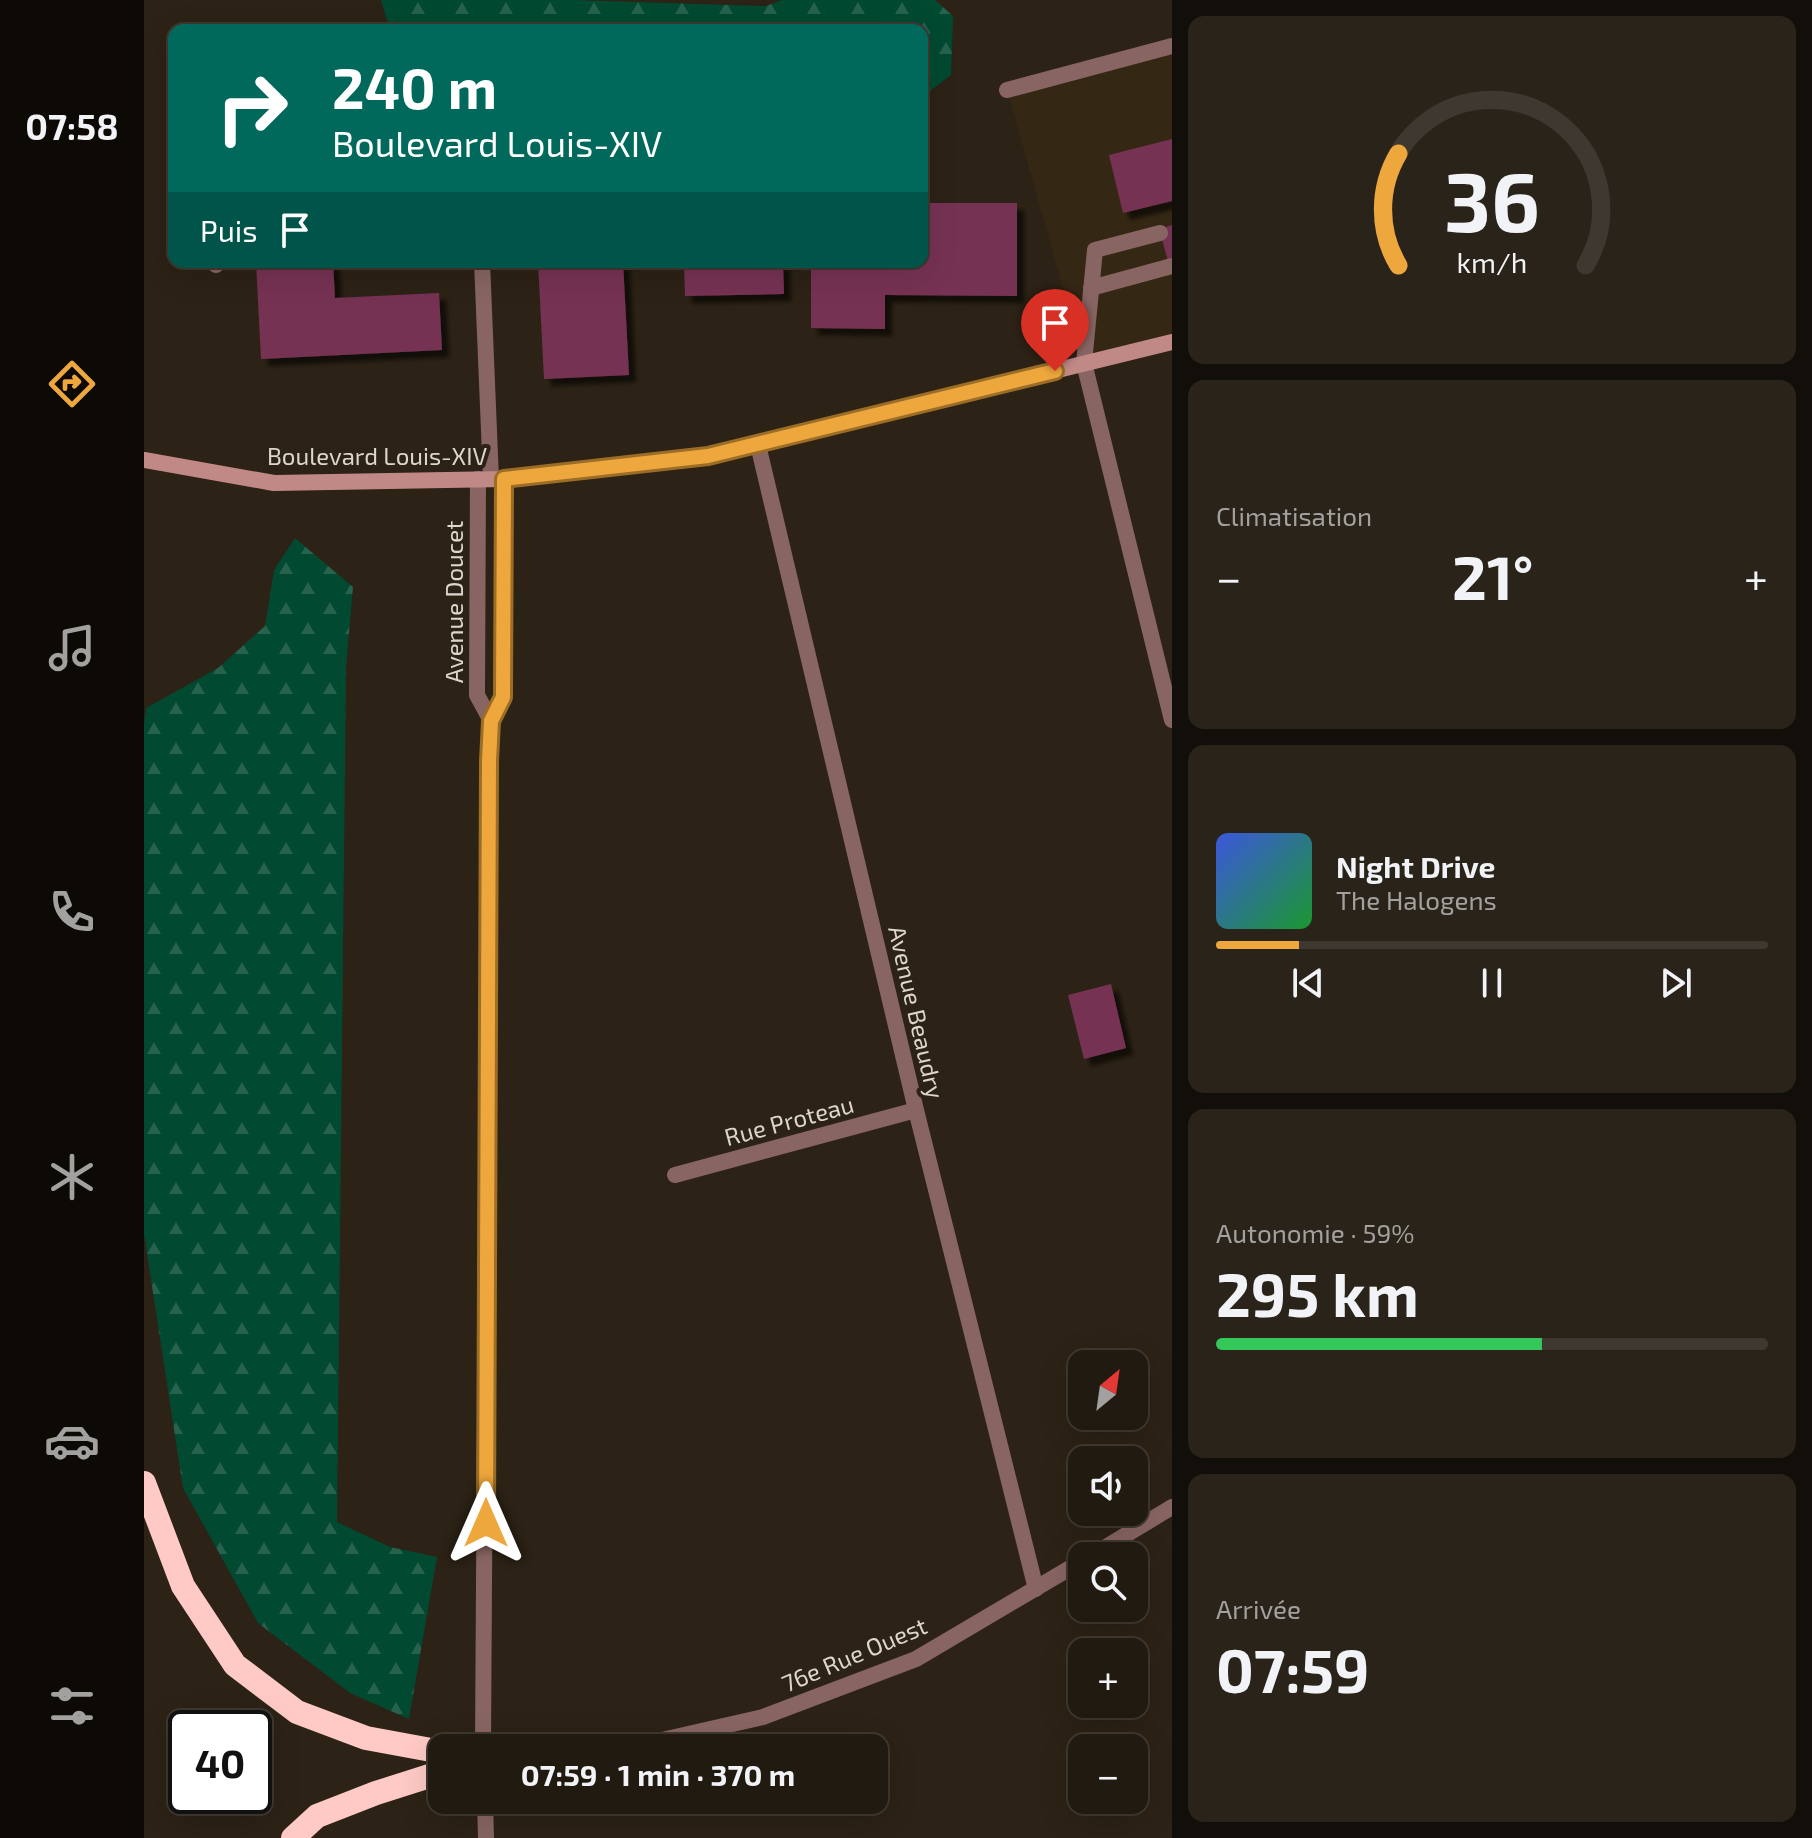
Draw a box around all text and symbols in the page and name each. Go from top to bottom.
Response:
text: 240 m [332,53,497,120]
icon: right [200,56,304,160]
text: 07:58 [25,104,119,147]
text: Boulevard Louis-XIV [332,121,662,164]
text: 36 [1444,149,1540,249]
icon: arrive [273,208,317,252]
text: Puis [200,212,257,248]
text: km/h [1457,244,1527,279]
pin [1021,289,1089,371]
icon: arrive [1033,301,1077,345]
icon: directions [44,356,100,412]
street label: Boulevard Louis-XIV [267,441,487,470]
text: Climatisation [1216,500,1372,531]
street label: Avenue Doucet [439,521,468,683]
text: 21° [1452,540,1533,612]
text: − [1216,550,1242,603]
text: + [1744,550,1768,603]
icon: music [44,620,100,676]
text: Night Drive [1336,848,1495,884]
icon: phone [44,884,100,940]
text: The Halogens [1336,884,1497,915]
street label: Avenue Beaudry [883,923,951,1102]
icon: previous [1286,961,1330,1005]
icon: pause [1470,961,1514,1005]
icon: next [1654,961,1698,1005]
street label: Rue Proteau [721,1089,857,1151]
icon: climate [44,1149,100,1205]
text: Autonomie · 59% [1216,1217,1415,1248]
text: 295 km [1216,1257,1419,1329]
north arrow [1068,1350,1148,1430]
map controls [1068,1350,1148,1814]
icon: car [44,1413,100,1469]
button: sound [1068,1446,1148,1526]
position arrow [444,1481,528,1565]
button: search [1068,1542,1148,1622]
text: Arrivée [1216,1593,1301,1624]
street label: 76e Rue Ouest [777,1610,931,1698]
text: 07:59 [1216,1633,1369,1705]
button: + [1068,1638,1148,1718]
icon: filters [44,1678,100,1734]
speed limit sign: 40 [168,1710,272,1814]
button: − [1068,1734,1148,1814]
text: 07:59 · 1 min · 370 m [521,1756,795,1792]

